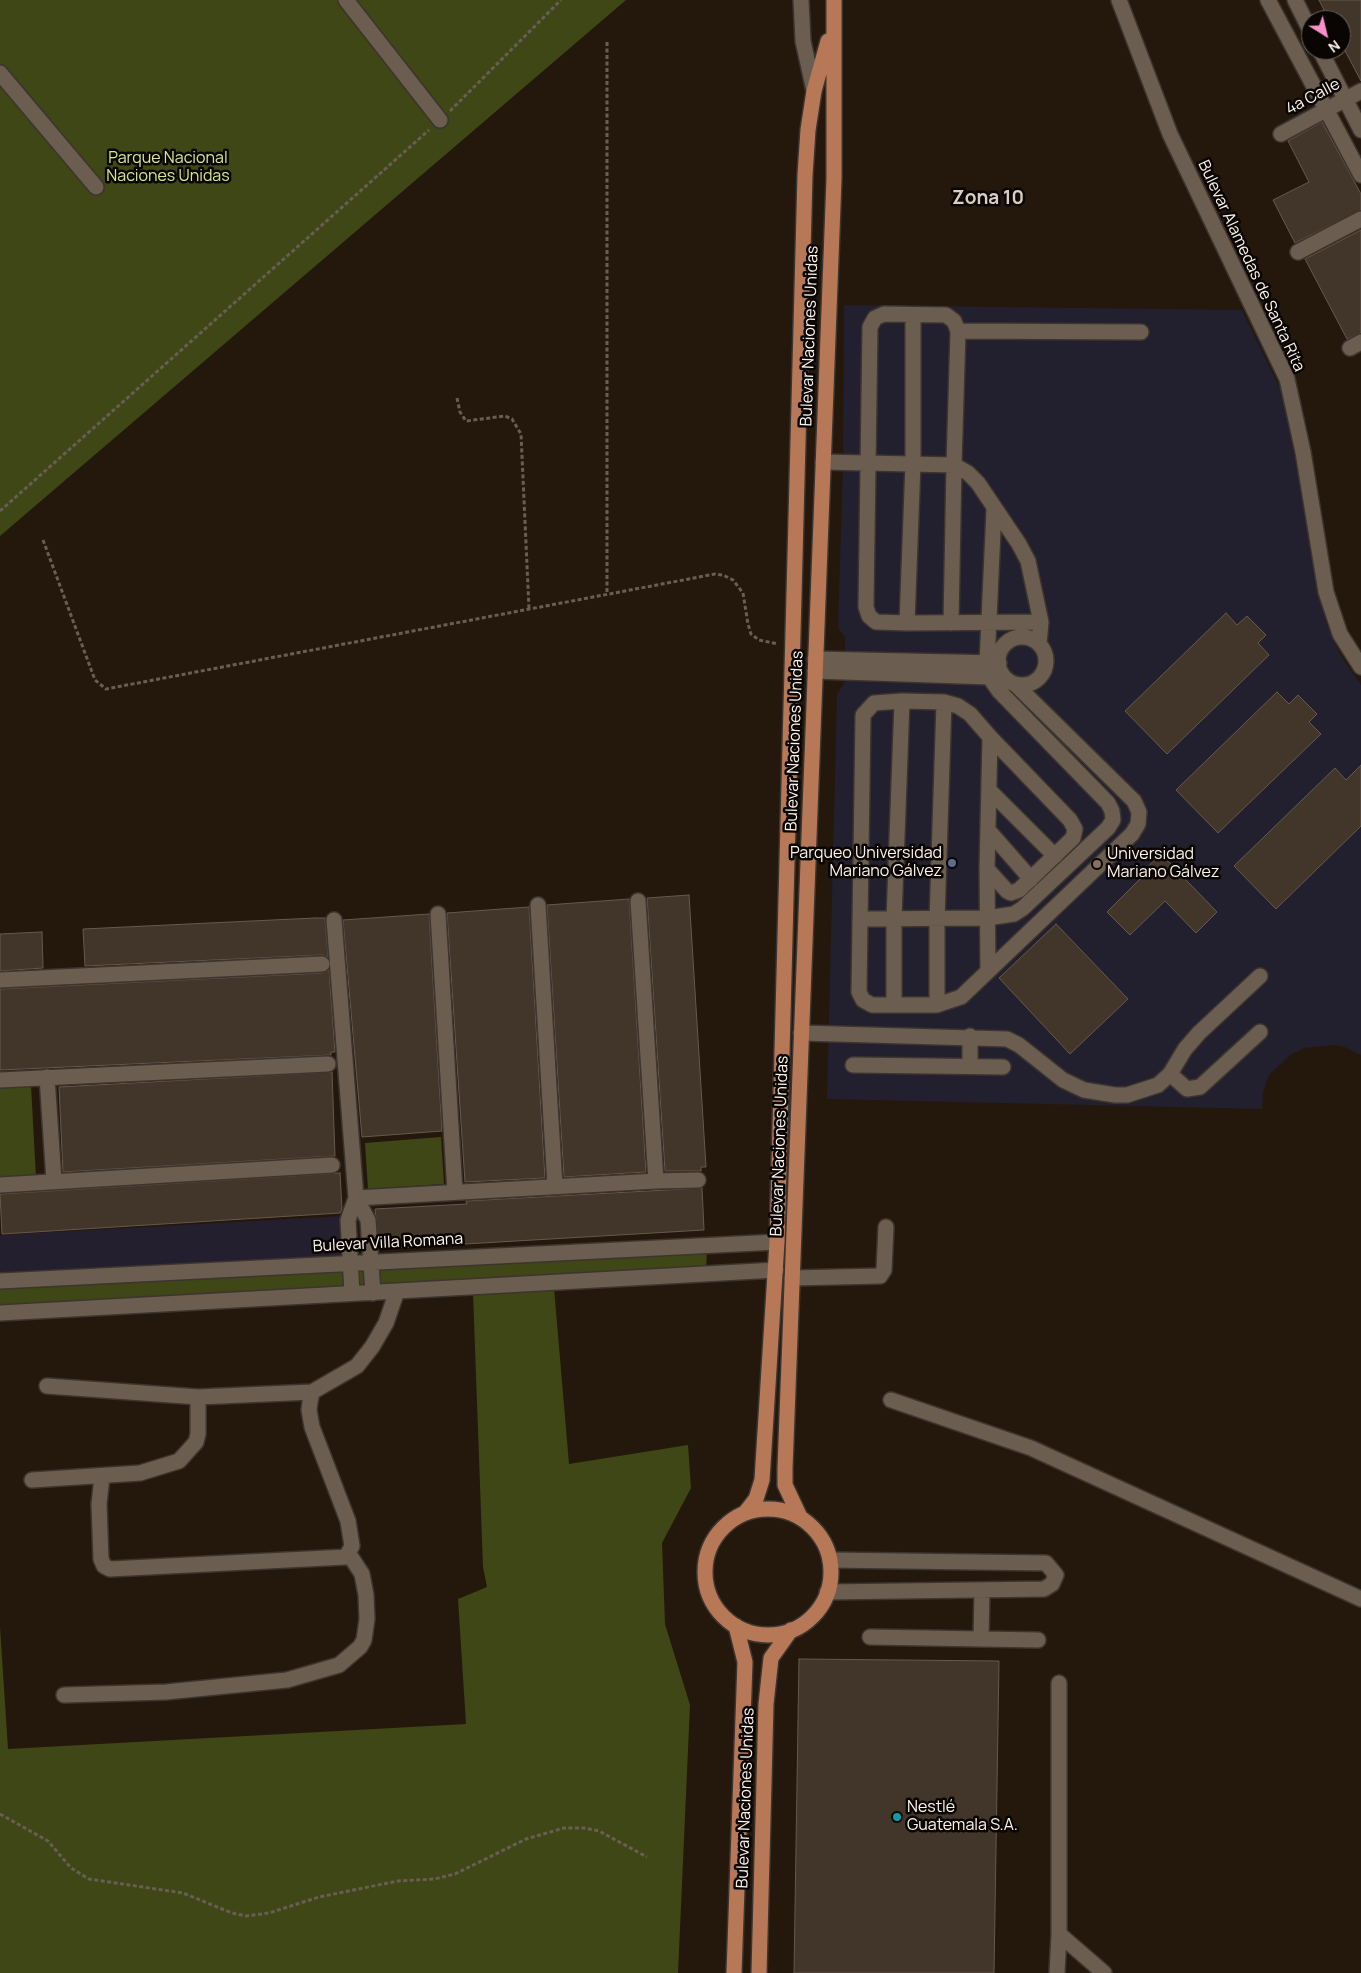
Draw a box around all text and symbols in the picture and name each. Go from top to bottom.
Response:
north arrow [1301,10,1351,60]
text: N [1325,36,1344,57]
street label: 4a Calle [1283,75,1343,119]
park label: Parque Nacional Naciones Unidas [106,149,230,187]
street label: Bulevar Alamedas de Santa Rita [1193,157,1309,375]
district label: Zona 10 [952,188,1024,210]
street label: Bulevar Naciones Unidas [797,245,823,427]
street label: Bulevar Naciones Unidas [782,650,808,832]
place label: Parqueo Universidad Mariano Gálvez [790,844,942,882]
place label: Universidad Mariano Gálvez [1107,845,1219,883]
marker: Parqueo Universidad Mariano Gálvez [946,857,958,869]
marker: Universidad Mariano Gálvez [1091,858,1103,870]
street label: Bulevar Naciones Unidas [767,1055,793,1237]
street label: Bulevar Villa Romana [312,1229,464,1257]
street label: Bulevar Naciones Unidas [733,1707,759,1889]
place label: Nestlé Guatemala S.A. [907,1798,1018,1836]
marker: Nestlé Guatemala S.A. [891,1811,903,1823]

